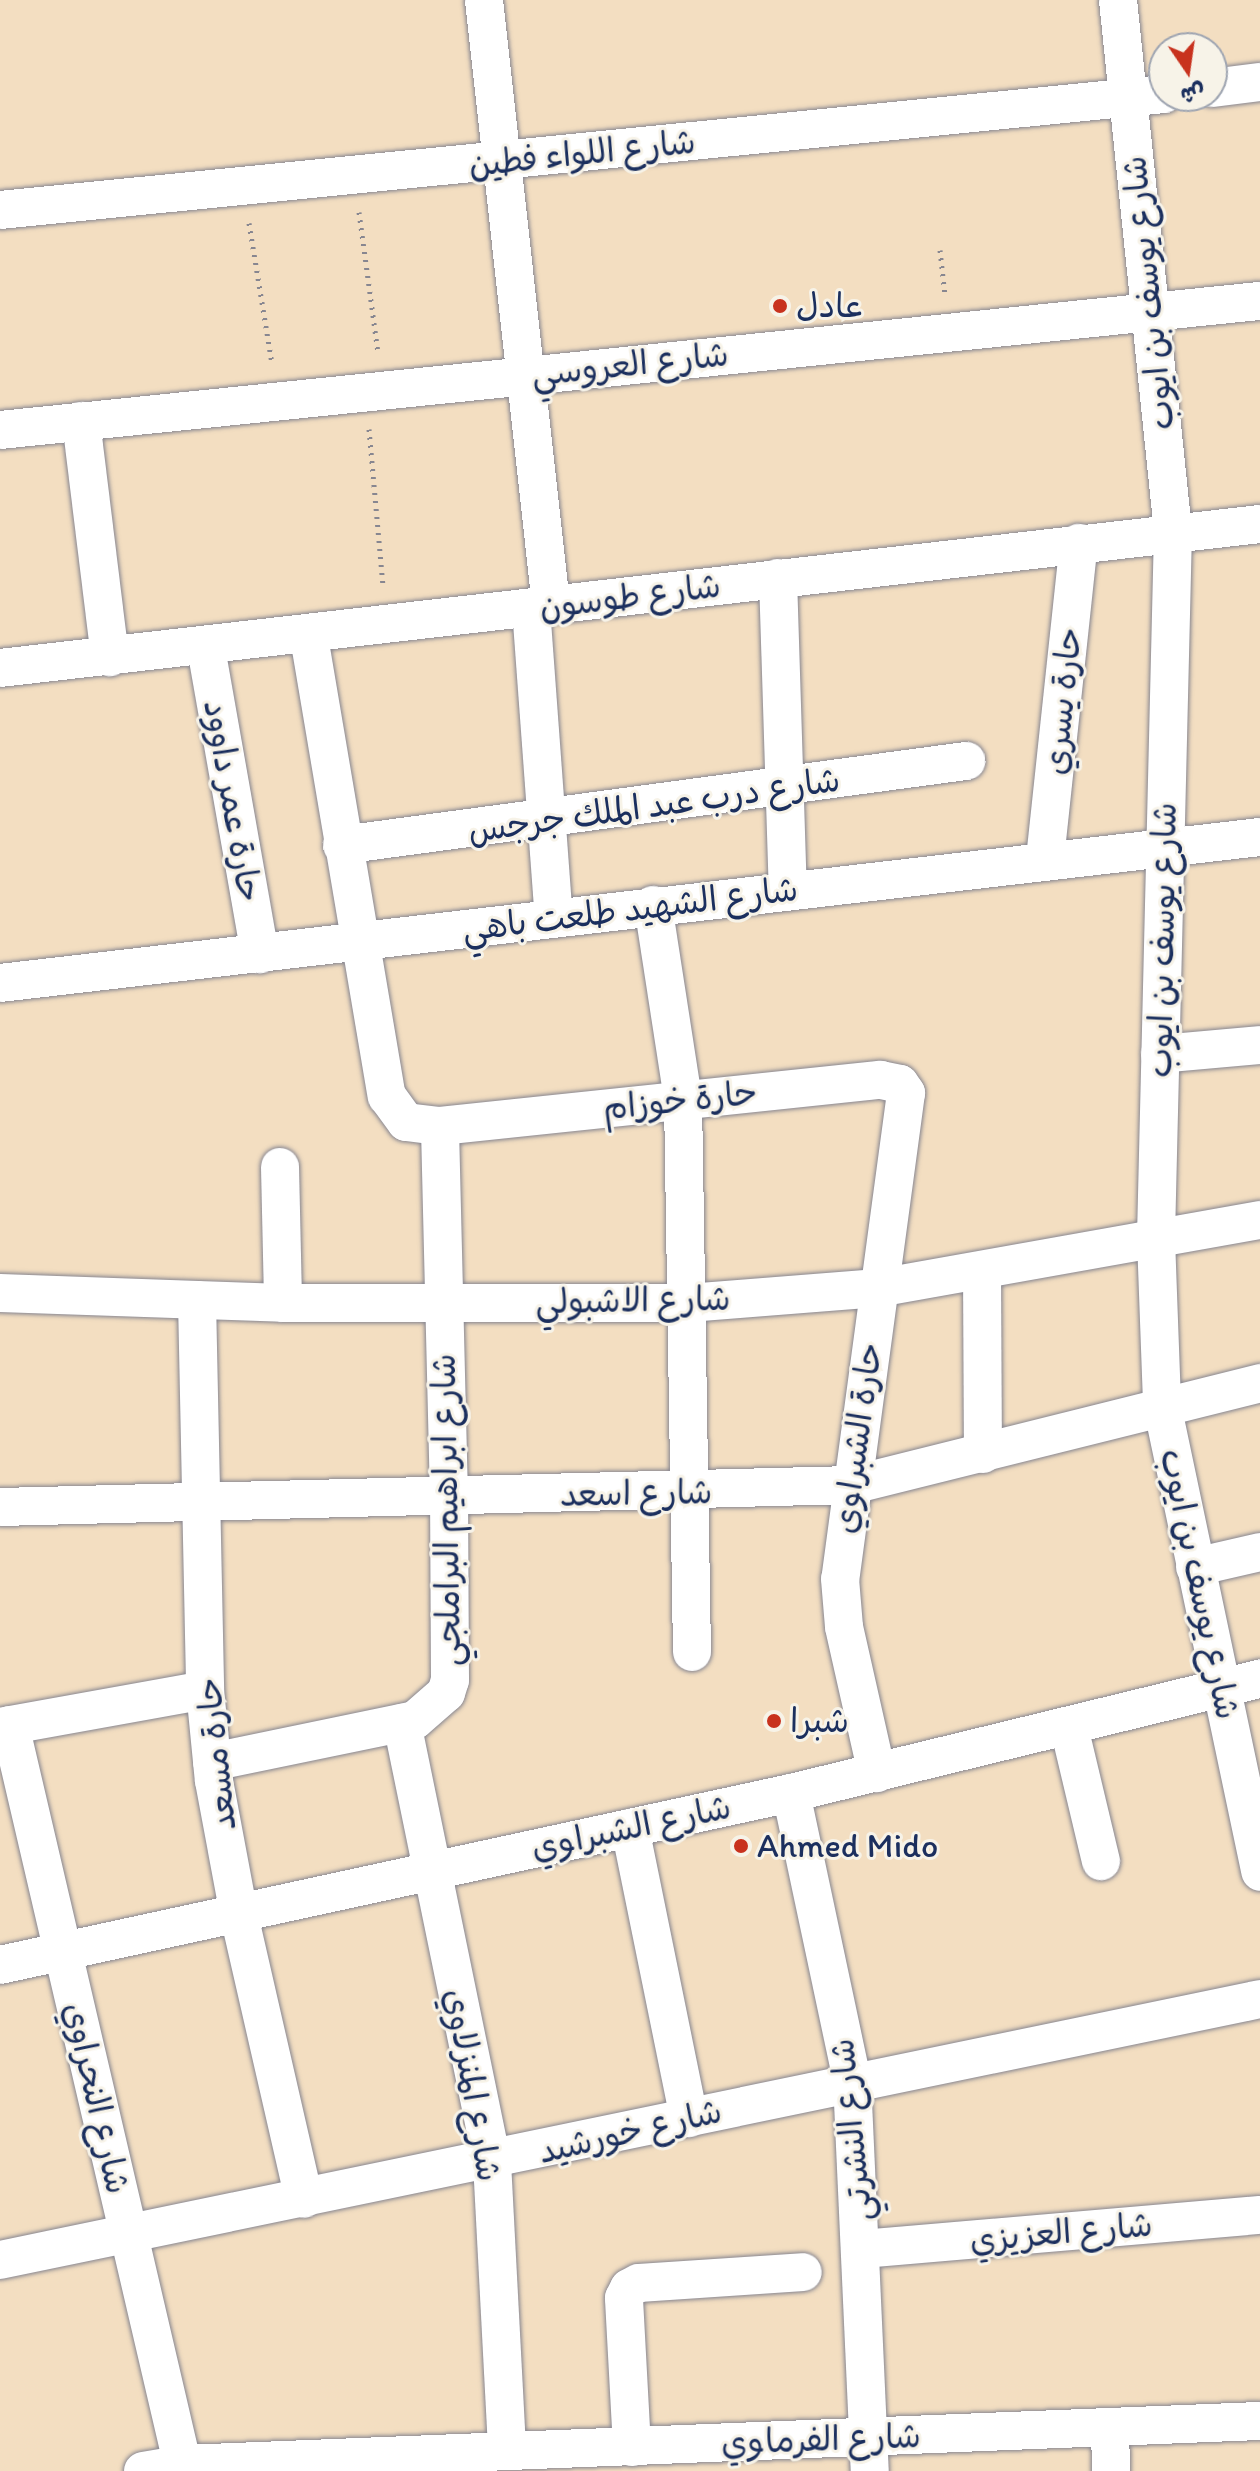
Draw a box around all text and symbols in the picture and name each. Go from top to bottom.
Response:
north arrow [1148,32,1228,112]
text: ش [1178,78,1208,110]
street label: شارع اللواء فطين [467,121,697,185]
street label: شارع يوسف بن ايوب [1113,154,1183,432]
place label: عادل [796,286,865,326]
marker: عادل [771,297,789,315]
street label: شارع العروسي [529,333,731,395]
street label: شارع طوسون [537,565,723,627]
street label: حارة يسري [1034,625,1090,777]
street label: حارة عمر داوود [195,697,271,905]
street label: شارع درب عبد الملك جرجس [465,759,843,851]
street label: شارع يوسف بن ايوب [1139,802,1185,1078]
street label: شارع الشهيد طلعت باهي [460,868,800,950]
street label: حارة خوزام [601,1072,759,1128]
street label: شارع الاشبولي [535,1278,731,1322]
street label: حارة الشبراوي [823,1340,891,1536]
street label: شارع ابراهيم البراملجي [423,1353,469,1667]
street label: شارع يوسف بن ايوب [1151,1445,1249,1723]
street label: شارع اسعد [559,1471,713,1515]
street label: حارة مسعد [188,1675,244,1833]
place label: شبرا [790,1701,849,1741]
marker: شبرا [765,1712,783,1730]
street label: شارع الشبراوي [527,1786,735,1868]
place label: Ahmed Mido [757,1826,938,1866]
marker: Ahmed Mido [732,1837,750,1855]
street label: شارع المنزلاوي [436,1986,510,2184]
street label: شارع النحراوي [55,1998,139,2198]
street label: شارع النشرتي [821,2037,881,2223]
street label: شارع خورشيد [534,2090,726,2172]
street label: شارع العزيزي [968,2204,1154,2260]
street label: شارع الفرماوي [720,2415,922,2463]

